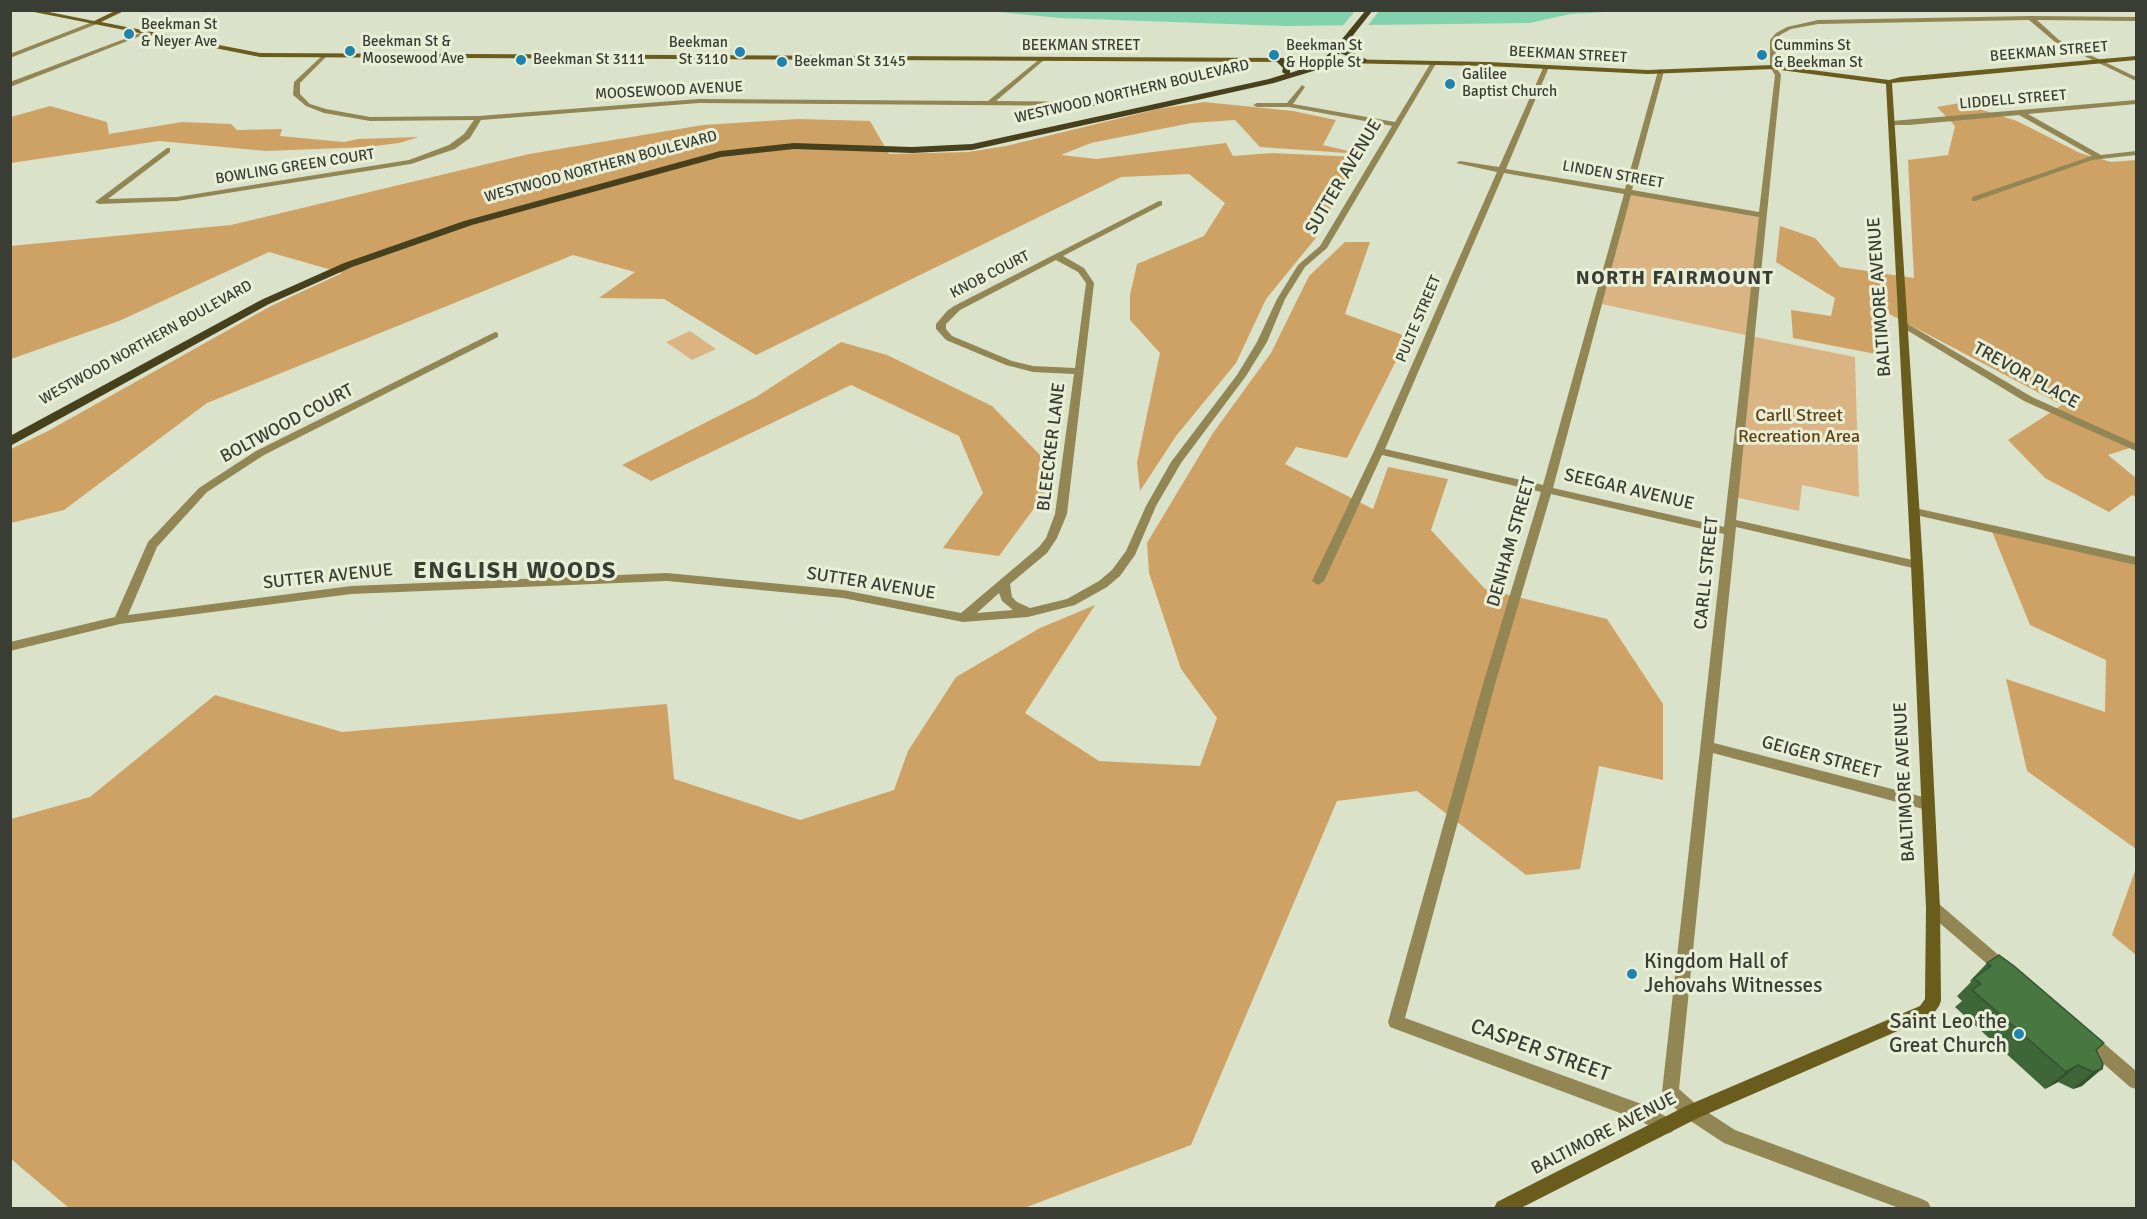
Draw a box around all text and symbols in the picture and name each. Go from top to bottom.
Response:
place label: Beekman St & Neyer Ave [141,16,217,51]
marker: Beekman St & Neyer Ave [122,27,136,41]
place label: Beekman St & Moosewood Ave [362,33,464,68]
place label: Beekman St 3110 [669,34,728,69]
street label: BEEKMAN STREET [1022,37,1140,55]
place label: Beekman St & Hopple St [1286,37,1362,72]
place label: Cummins St & Beekman St [1774,37,1863,72]
street label: BEEKMAN STREET [1989,38,2109,66]
street label: BEEKMAN STREET [1508,43,1628,67]
marker: Beekman St & Moosewood Ave [343,44,357,58]
marker: Beekman St 3110 [733,45,747,59]
marker: Beekman St & Hopple St [1267,48,1281,62]
marker: Cummins St & Beekman St [1755,48,1769,62]
place label: Beekman St 3111 [533,51,645,69]
marker: Beekman St 3111 [514,53,528,67]
place label: Beekman St 3145 [794,53,906,71]
marker: Beekman St 3145 [775,55,789,69]
street label: WESTWOOD NORTHERN BOULEVARD [1013,56,1251,128]
place label: Galilee Baptist Church [1462,66,1557,101]
marker: Galilee Baptist Church [1443,77,1457,91]
street label: MOOSEWOOD AVENUE [594,78,744,104]
street label: LIDDELL STREET [1959,86,2067,114]
street label: SUTTER AVENUE [1301,116,1387,238]
street label: WESTWOOD NORTHERN BOULEVARD [483,127,719,207]
street label: BOWLING GREEN COURT [214,146,376,188]
street label: LINDEN STREET [1561,157,1665,193]
street label: BALTIMORE AVENUE [1864,217,1896,377]
street label: KNOB COURT [947,247,1033,303]
district label: NORTH FAIRMOUNT [1576,267,1774,291]
street label: PULTE STREET [1393,273,1445,365]
street label: WESTWOOD NORTHERN BOULEVARD [37,277,255,409]
street label: TREVOR PLACE [1969,338,2083,414]
street label: BOLTWOOD COURT [217,380,357,468]
street label: BLEECKER LANE [1033,381,1071,513]
park label: Carll Street Recreation Area [1738,405,1860,448]
street label: SEEGAR AVENUE [1562,465,1696,515]
street label: DENHAM STREET [1483,475,1541,609]
street label: CARLL STREET [1690,515,1724,631]
district label: ENGLISH WOODS [413,558,617,586]
street label: SUTTER AVENUE [262,559,394,595]
street label: SUTTER AVENUE [805,563,937,605]
street label: BALTIMORE AVENUE [1890,702,1920,862]
street label: GEIGER STREET [1759,732,1883,784]
place label: Kingdom Hall of Jehovahs Witnesses [1644,949,1822,999]
marker: Kingdom Hall of Jehovahs Witnesses [1625,967,1639,981]
place label: Saint Leo the Great Church [1889,1009,2007,1059]
street label: CASPER STREET [1467,1014,1613,1088]
marker: Saint Leo the Great Church [2012,1027,2026,1041]
street label: BALTIMORE AVENUE [1528,1088,1680,1180]

